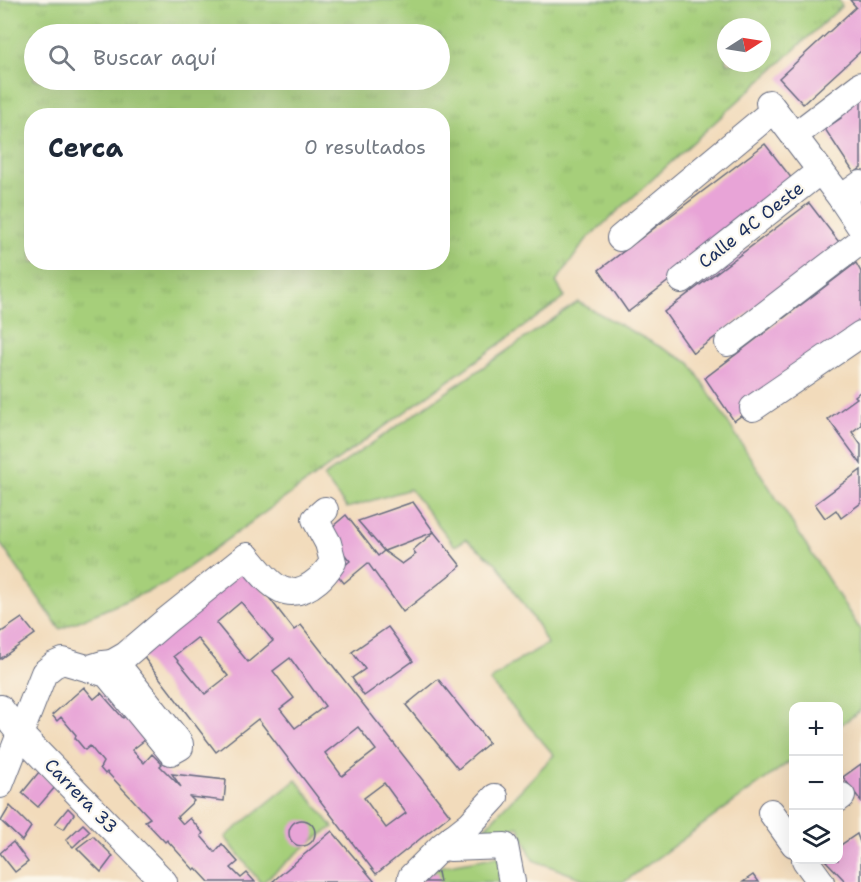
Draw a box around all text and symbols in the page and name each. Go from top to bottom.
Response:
north arrow [717,18,771,72]
search box [24,24,450,90]
icon: search [45,41,78,74]
text: Buscar aquí [93,43,216,72]
text: Cerca [48,130,123,165]
text: 0 resultados [304,134,426,160]
street label: Calle 4C Oeste [693,176,809,274]
map controls [789,702,843,864]
button: + [789,702,843,756]
street label: Carrera 33 [39,753,123,839]
button: − [789,756,843,810]
button: layers [789,810,843,864]

